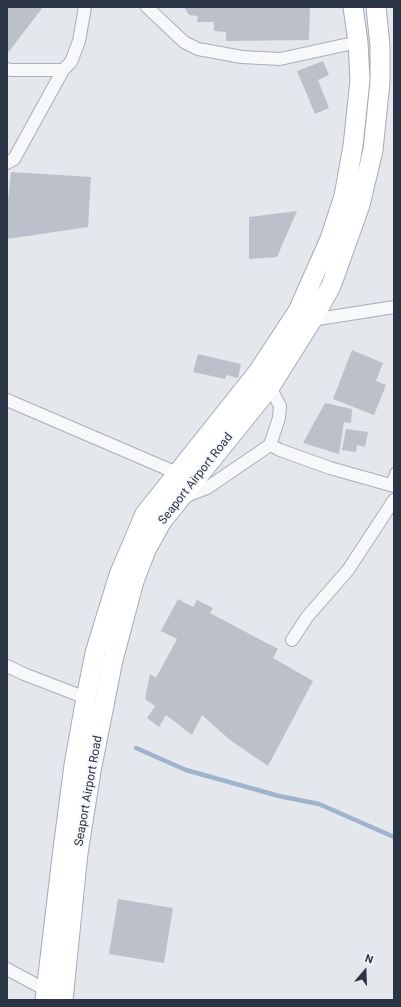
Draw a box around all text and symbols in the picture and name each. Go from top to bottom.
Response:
street label: Seaport Airport Road [156,430,236,528]
street label: Seaport Airport Road [72,735,106,847]
north arrow [345,951,385,991]
text: N [363,952,375,967]

